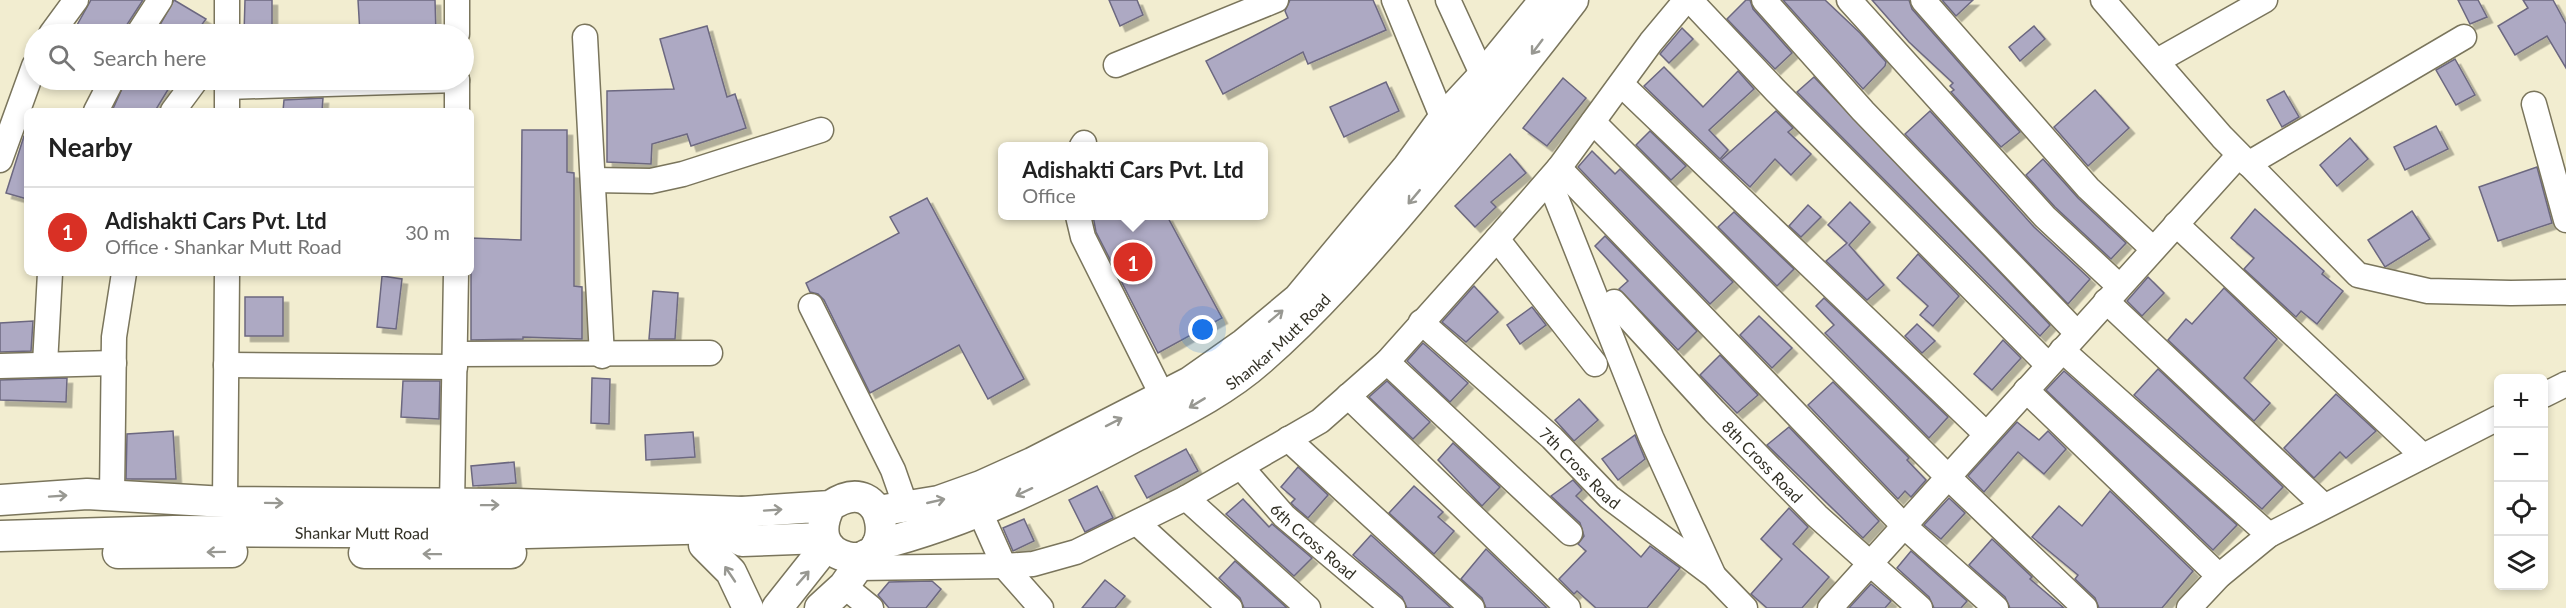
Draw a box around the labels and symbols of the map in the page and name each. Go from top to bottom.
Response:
one-way arrow [1531,38,1544,54]
one-way arrow [1407,189,1421,204]
pin: 1 [1114,240,1152,284]
street label: Shankar Mutt Road [1222,289,1333,393]
one-way arrow [1268,310,1284,323]
your location [1188,315,1217,344]
one-way arrow [1189,397,1206,409]
one-way arrow [1104,416,1122,428]
street label: 8th Cross Road [1719,416,1807,506]
street label: 7th Cross Road [1536,423,1625,512]
one-way arrow [1015,486,1033,498]
one-way arrow [48,491,68,502]
one-way arrow [926,494,945,506]
one-way arrow [264,497,284,509]
one-way arrow [480,499,500,511]
street label: 6th Cross Road [1267,499,1361,583]
one-way arrow [763,504,783,515]
street label: Shankar Mutt Road [295,522,429,542]
one-way arrow [206,546,226,558]
one-way arrow [422,548,442,560]
one-way arrow [724,565,737,582]
one-way arrow [796,570,810,585]

